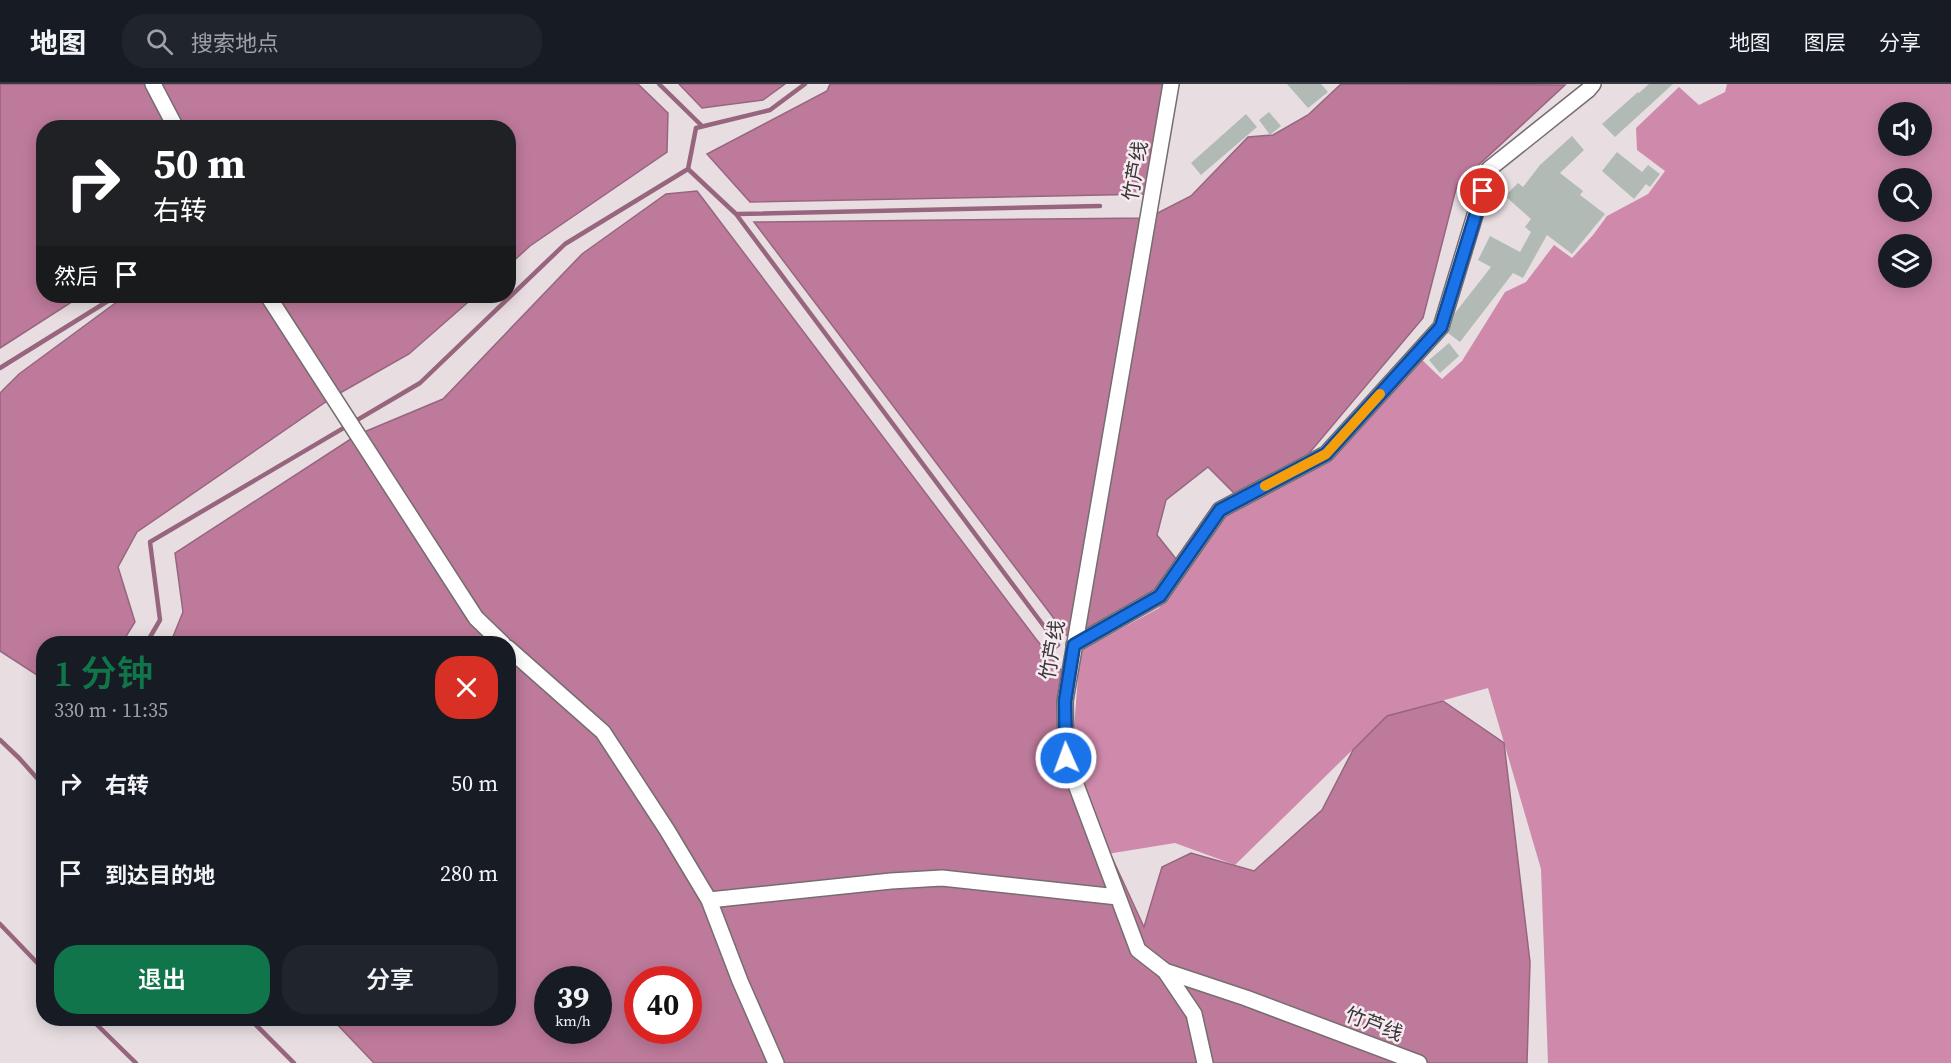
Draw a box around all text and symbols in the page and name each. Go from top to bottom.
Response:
search box [122,14,542,68]
text: 地图 [30,24,86,62]
icon: search [143,25,176,58]
text: 搜索地点 [191,28,279,58]
text: 地图 [1729,28,1771,57]
text: 图层 [1804,28,1846,57]
text: 分享 [1879,28,1921,57]
map controls [1878,102,1932,288]
button: sound [1878,102,1932,156]
text: 50 m [153,134,246,192]
street label: 竹芦线 [1116,139,1154,203]
icon: right [54,144,132,222]
pin [1457,165,1508,216]
button: search [1878,168,1932,222]
icon: arrive [1466,174,1499,207]
text: 右转 [153,192,207,229]
button: layers [1878,234,1932,288]
icon: arrive [110,258,143,291]
text: 然后 [54,261,98,291]
street label: 竹芦线 [1033,618,1071,682]
text: 1 分钟 [54,649,153,698]
button: close [435,656,498,719]
text: 330 m · 11:35 [54,696,168,724]
position arrow [1034,726,1098,790]
icon: right [54,767,87,800]
text: 50 m [451,768,498,798]
text: 右转 [105,770,149,800]
icon: arrive [54,857,87,890]
text: 280 m [440,858,498,888]
text: 到达目的地 [105,860,215,890]
button: 退出 [54,945,270,1014]
button: 分享 [282,945,498,1014]
speed limit sign: 40 [624,966,702,1044]
text: 39 [557,977,589,1018]
street label: 竹芦线 [1341,1000,1407,1048]
text: km/h [555,1010,591,1031]

